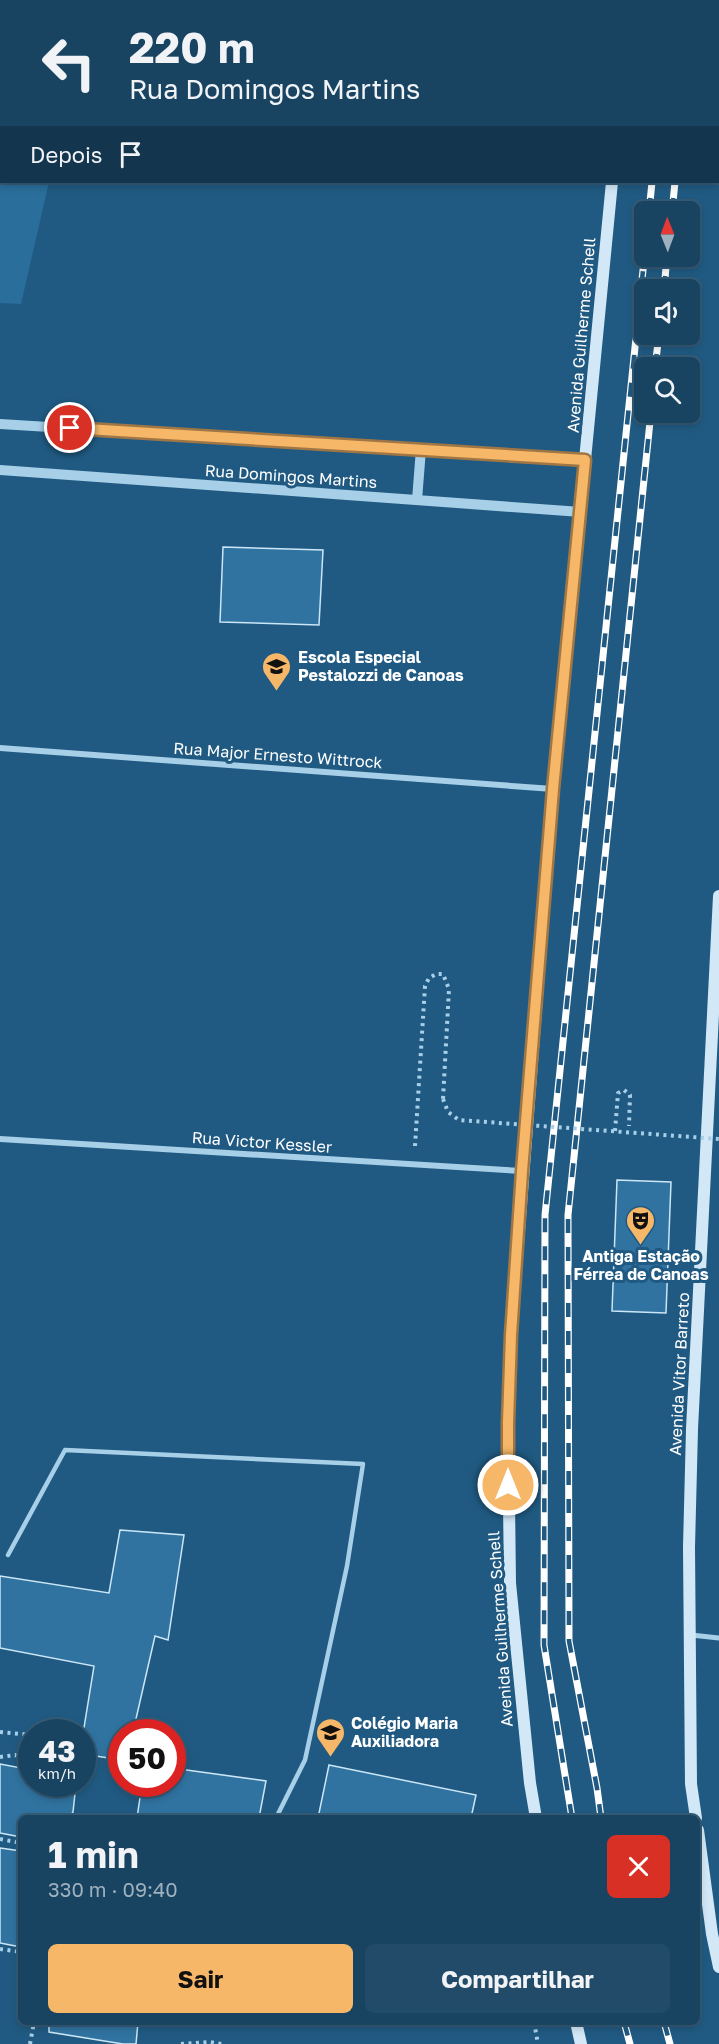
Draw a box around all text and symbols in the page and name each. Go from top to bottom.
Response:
text: 220 m [129,22,255,72]
icon: left [30,24,108,102]
text: Rua Domingos Martins [129,73,420,105]
icon: arrive [114,138,147,171]
text: Depois [30,141,102,168]
north arrow [634,201,700,267]
map controls [634,201,700,423]
street label: Avenida Guilherme Schell [562,236,600,434]
button: sound [634,279,700,345]
button: search [634,357,700,423]
pin [44,402,95,453]
icon: arrive [53,411,86,444]
street label: Rua Domingos Martins [204,460,378,492]
place label: Escola Especial Pestalozzi de Canoas [298,647,464,685]
school or university icon: Escola Especial Pestalozzi de Canoas [261,650,293,692]
street label: Rua Major Ernesto Wittrock [173,738,383,772]
street label: Rua Victor Kessler [191,1127,333,1157]
theatre icon: Antiga Estação Férrea de Canoas [625,1204,657,1246]
place label: Antiga Estação Férrea de Canoas [573,1246,709,1284]
street label: Avenida Vitor Barreto [665,1292,693,1456]
position arrow [476,1453,540,1517]
street label: Avenida Guilherme Schell [483,1530,517,1728]
place label: Colégio Maria Auxiliadora [351,1713,458,1751]
school or university icon: Colégio Maria Auxiliadora [314,1716,346,1758]
speed limit sign: 50 [108,1719,186,1797]
text: 43 [38,1733,76,1769]
text: km/h [38,1764,76,1782]
text: 1 min [48,1833,139,1876]
button: close [607,1835,670,1898]
text: 330 m · 09:40 [48,1877,178,1901]
button: Sair [48,1944,353,2013]
button: Compartilhar [365,1944,670,2013]

